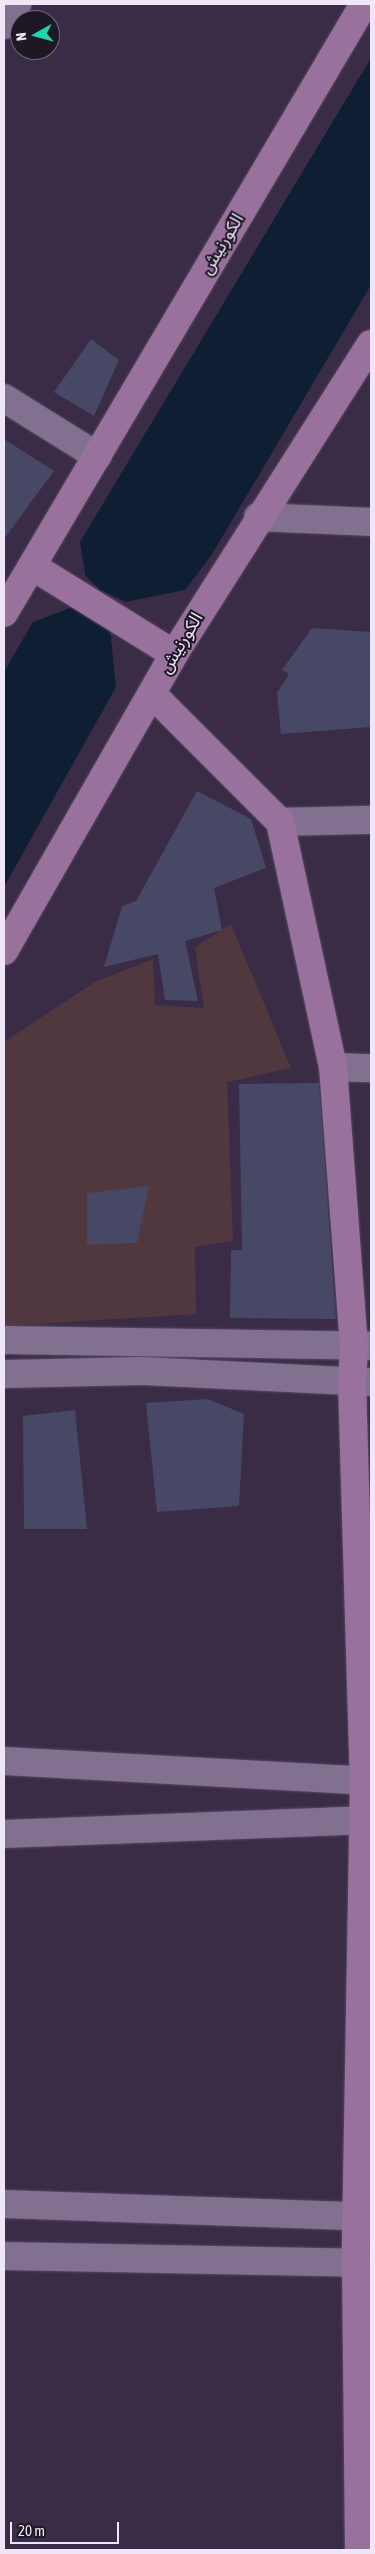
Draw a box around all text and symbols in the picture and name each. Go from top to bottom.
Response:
north arrow [10,10,60,60]
text: N [13,32,30,42]
street label: الكورنيش [195,210,249,278]
street label: الكورنيش [154,609,208,677]
scale bar [12,2512,121,2544]
text: 20 m [18,2522,45,2539]

